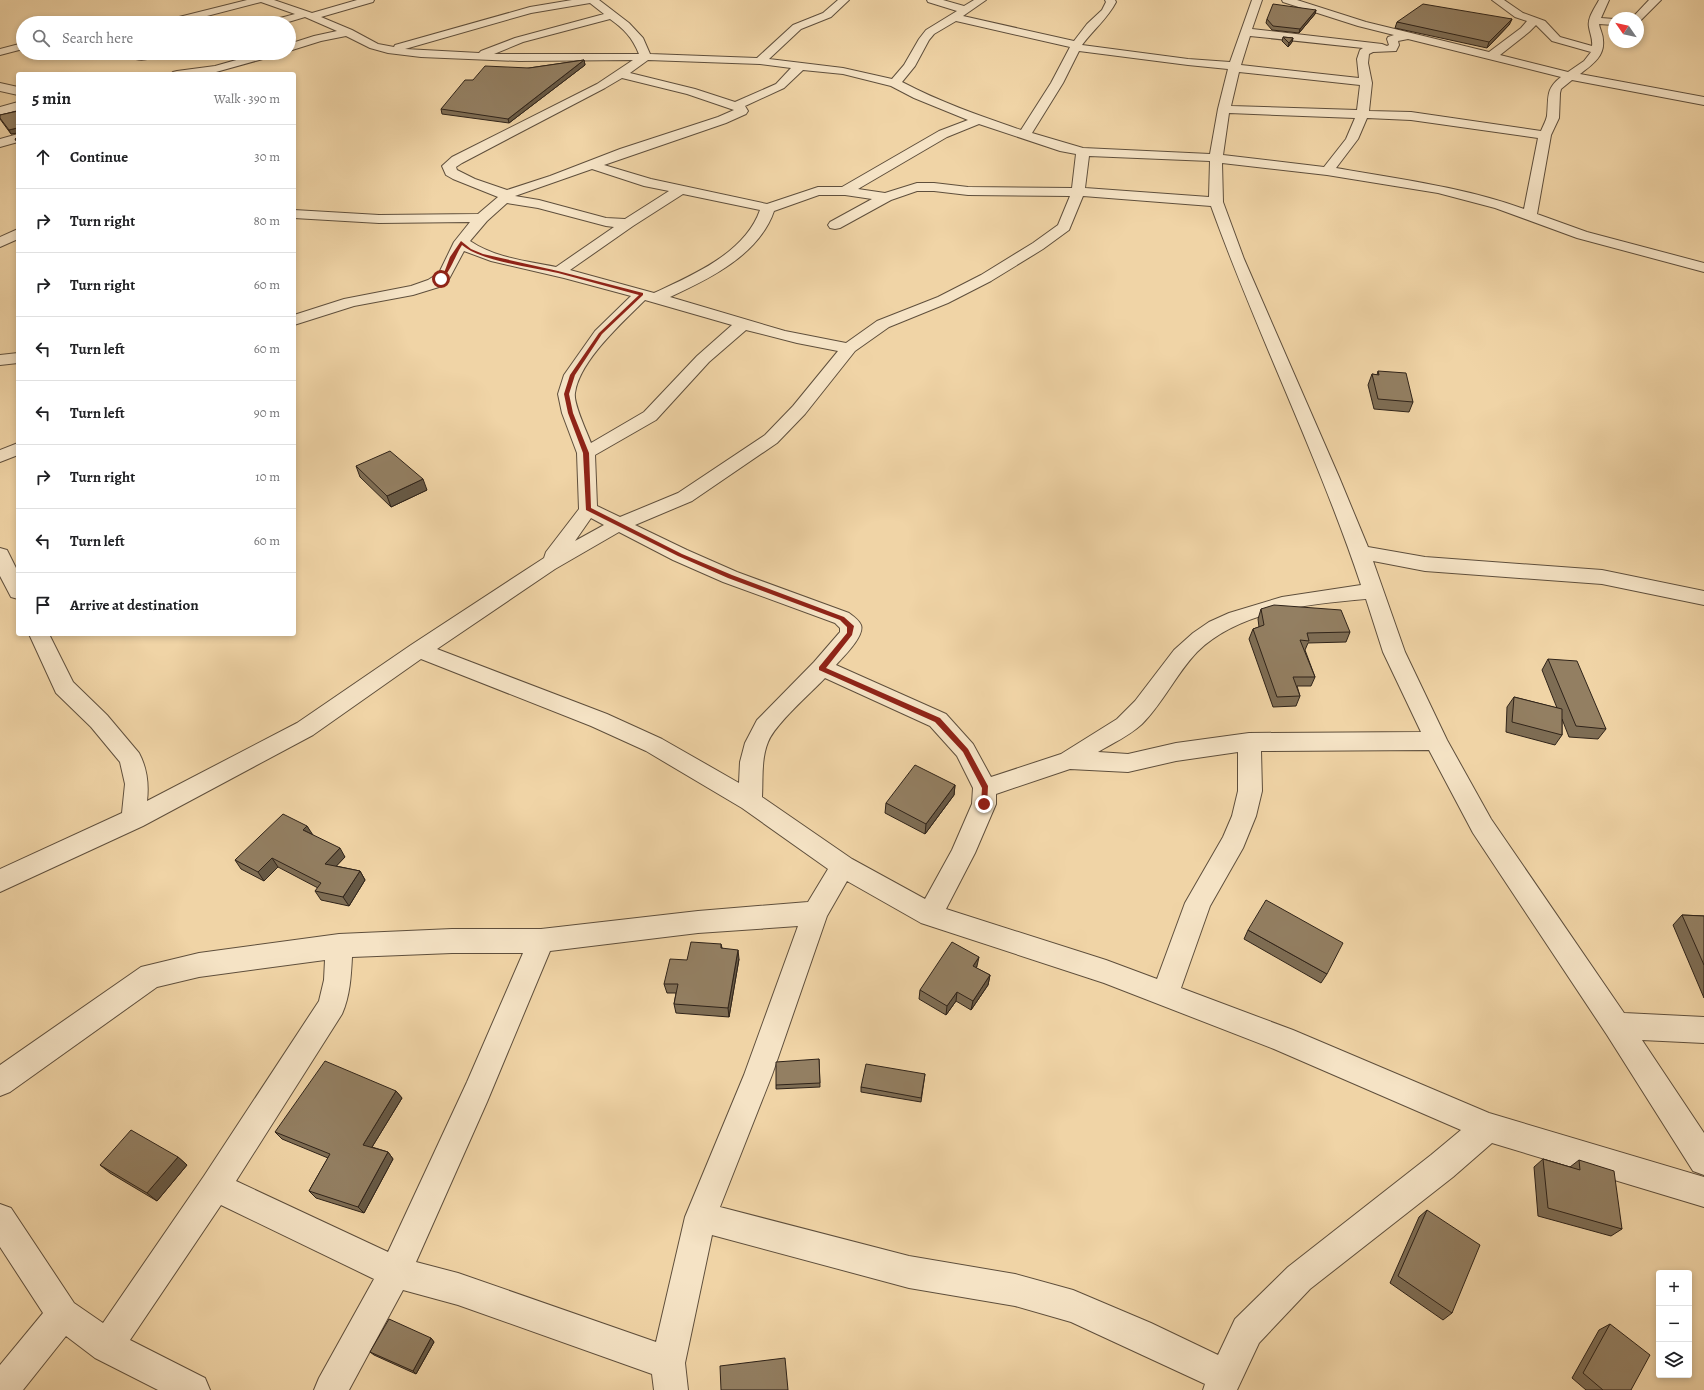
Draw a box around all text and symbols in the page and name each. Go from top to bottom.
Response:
north arrow [1608,12,1644,48]
search box [16,16,296,60]
icon: search [30,27,52,49]
text: Search here [62,28,133,48]
text: 5 min [32,87,71,110]
text: Walk · 390 m [214,90,280,107]
icon: ahead [32,146,54,168]
text: Continue [70,147,128,167]
text: 30 m [254,148,280,165]
icon: right [32,210,54,232]
text: Turn right [70,211,135,231]
text: 80 m [253,212,280,229]
route start [432,270,450,288]
icon: right [32,274,54,296]
text: Turn right [70,275,135,295]
text: 60 m [254,276,280,293]
icon: left [32,338,54,360]
text: Turn left [70,339,125,359]
text: 60 m [254,340,280,357]
icon: left [32,402,54,424]
text: Turn left [70,403,125,423]
text: 90 m [254,404,280,421]
icon: right [32,466,54,488]
text: Turn right [70,467,135,487]
text: 10 m [255,468,280,485]
icon: left [32,530,54,552]
text: Turn left [70,531,125,551]
text: 60 m [254,532,280,549]
icon: arrive [32,594,54,616]
text: Arrive at destination [70,595,199,615]
route end [975,795,993,813]
map controls [1656,1270,1692,1378]
button: + [1656,1270,1692,1306]
button: − [1656,1306,1692,1342]
button: layers [1656,1342,1692,1378]

